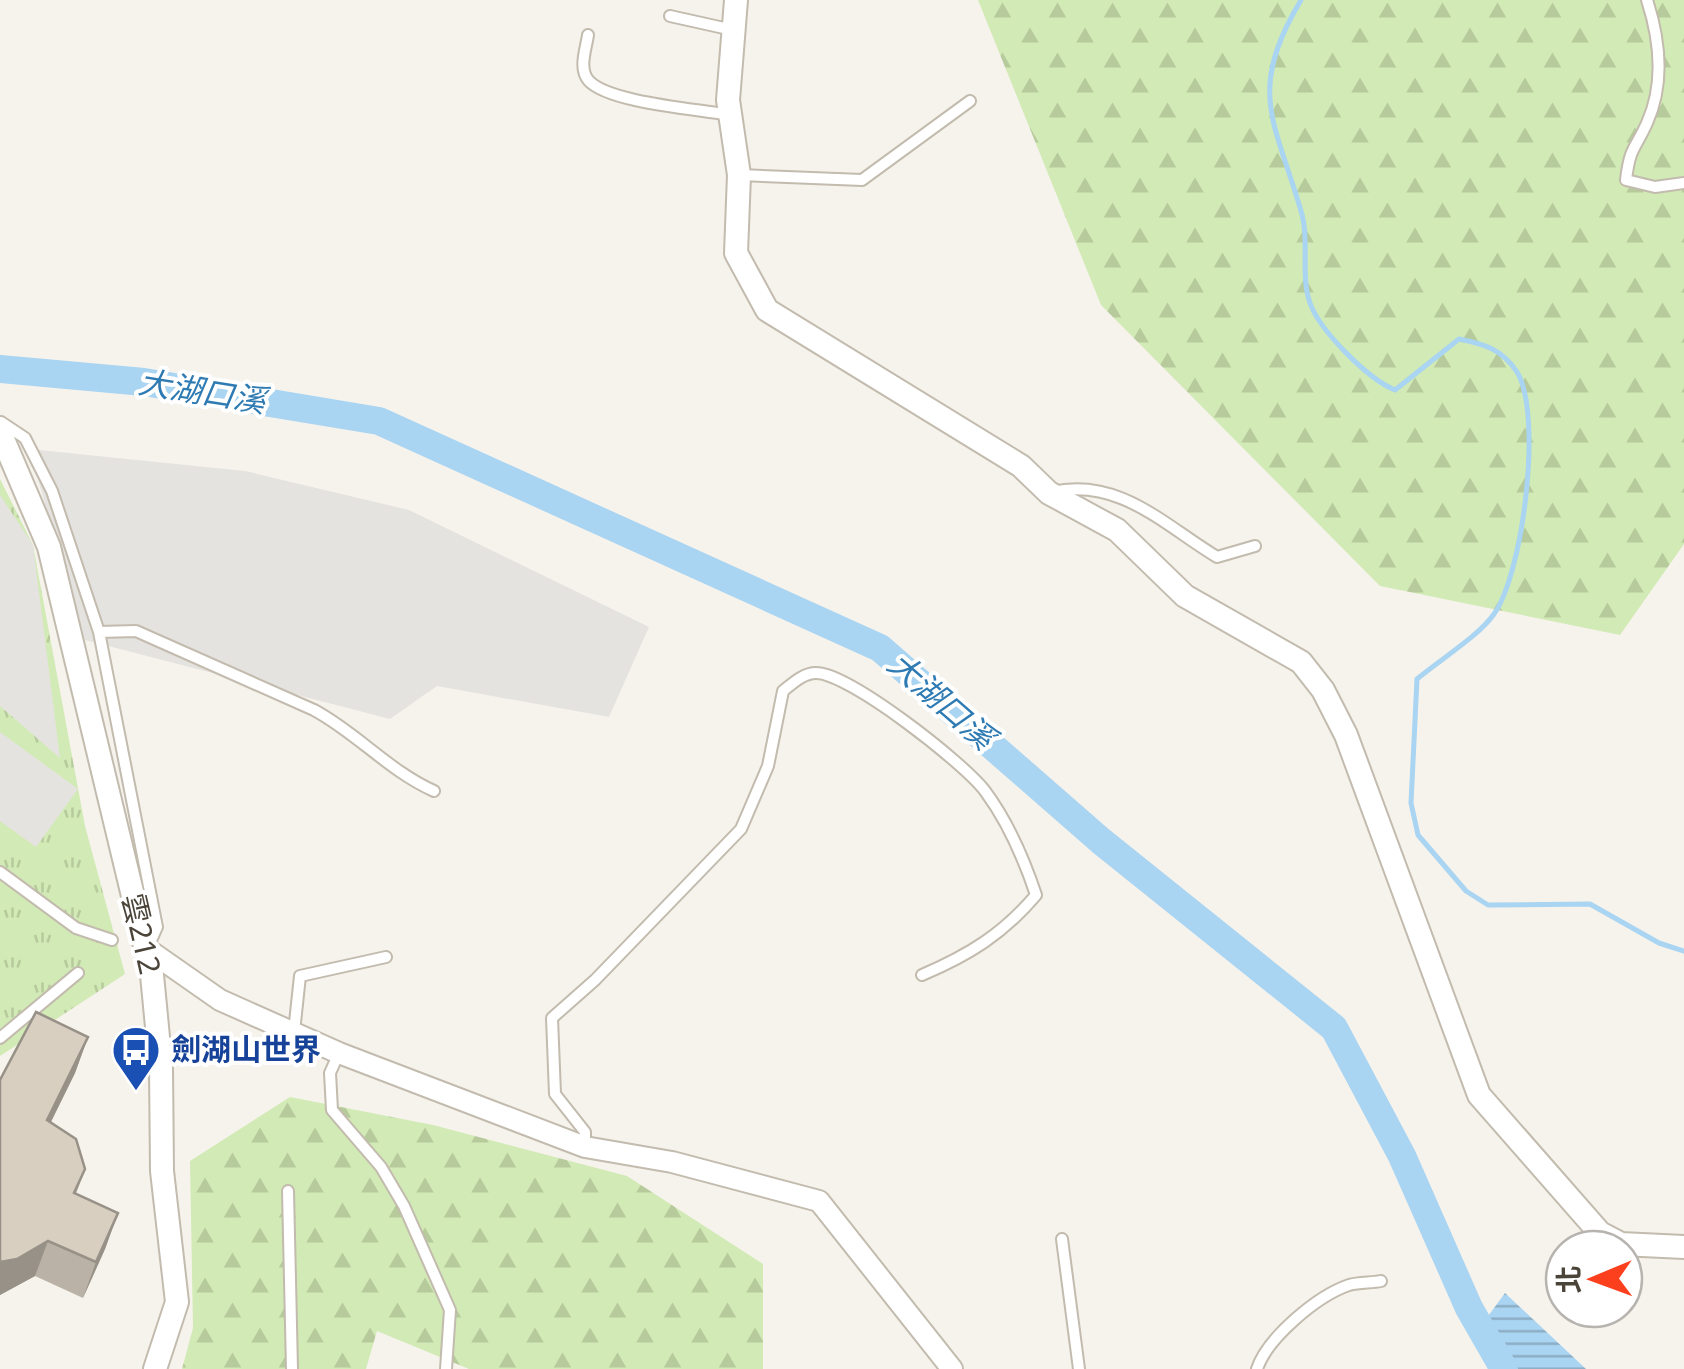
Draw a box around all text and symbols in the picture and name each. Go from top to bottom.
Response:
water label: 大湖口溪 [136,359,273,422]
water label: 大湖口溪 [880,642,1007,761]
street label: 雲212 [113,889,172,978]
bus stop icon: 劍湖山世界 [110,1024,162,1092]
place label: 劍湖山世界 [171,1028,321,1069]
north arrow [1544,1229,1644,1329]
text: 北 [1549,1265,1587,1294]

